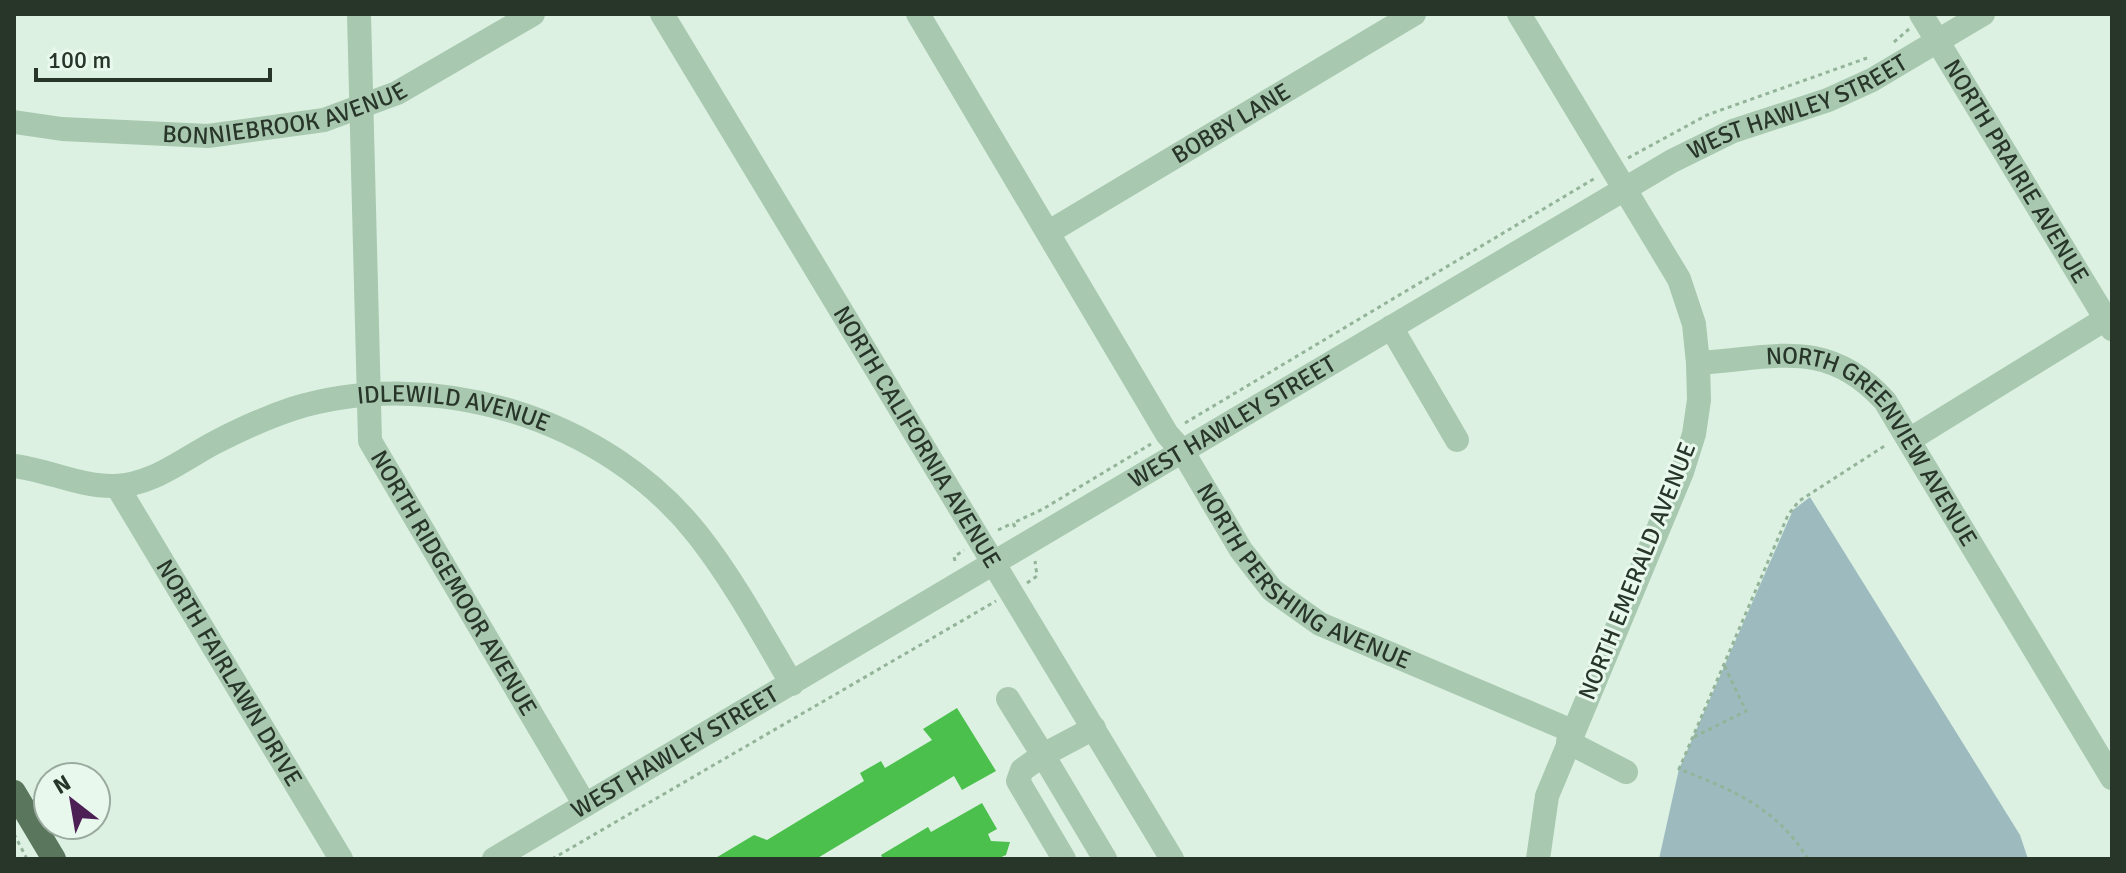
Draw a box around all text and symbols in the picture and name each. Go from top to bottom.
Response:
scale bar [36,32,270,82]
text: 100 m [48,45,111,75]
street label: WEST HAWLEY STREET [1682,47,1913,166]
street label: NORTH PRAIRIE AVENUE [1937,54,2096,289]
street label: BONNIEBROOK AVENUE [162,75,413,151]
street label: BOBBY LANE [1166,76,1296,170]
street label: NORTH CALIFORNIA AVENUE [827,300,1008,573]
street label: NORTH GREENVIEW AVENUE [1765,341,1984,552]
street label: WEST HAWLEY STREET [1123,349,1341,495]
street label: IDLEWILD AVENUE [356,379,554,438]
street label: NORTH EMERALD AVENUE [1572,438,1702,704]
street label: NORTH RIDGEMOOR AVENUE [364,445,544,721]
street label: NORTH PERSHING AVENUE [1190,478,1415,676]
street label: NORTH FAIRLAWN DRIVE [150,554,309,792]
street label: WEST HAWLEY STREET [566,679,784,825]
north arrow [32,761,112,841]
text: N [48,769,75,800]

